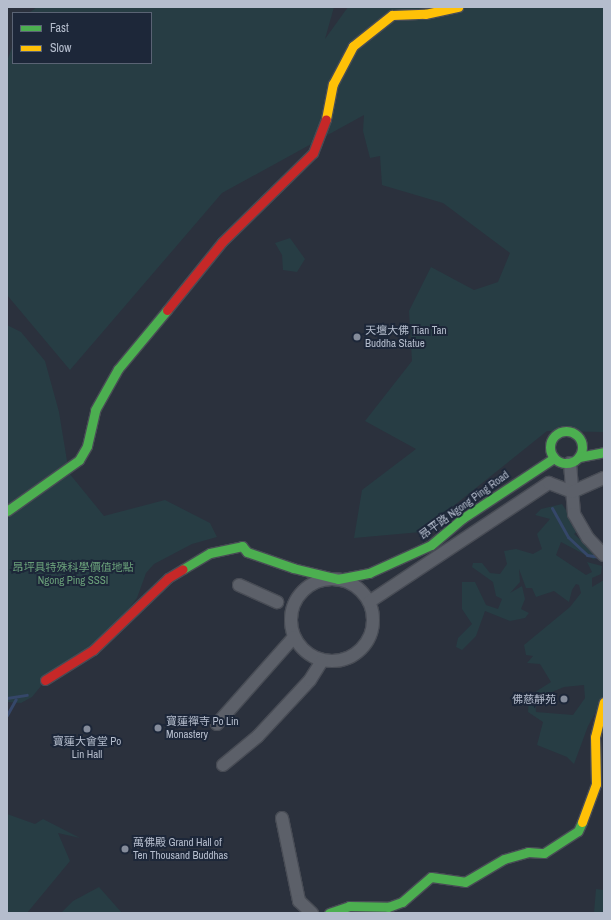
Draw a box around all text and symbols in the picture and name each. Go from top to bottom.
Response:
legend [12,12,152,64]
text: Fast [50,20,69,36]
text: Slow [50,40,71,56]
place label: 天壇大佛 Tian Tan Buddha Statue [365,324,447,350]
marker: 天壇大佛 Tian Tan Buddha Statue [352,332,362,342]
street label: 昂平路 Ngong Ping Road [417,468,511,542]
park label: 昂坪具特殊科學價值地點 Ngong Ping SSSI [13,561,133,587]
place label: 佛慈靜苑 [512,692,556,706]
marker: 佛慈靜苑 [559,694,569,704]
place label: 寶蓮禪寺 Po Lin Monastery [166,715,239,741]
marker: 寶蓮禪寺 Po Lin Monastery [153,723,163,733]
marker: 寶蓮大會堂 Po Lin Hall [82,724,92,734]
place label: 寶蓮大會堂 Po Lin Hall [53,735,121,761]
place label: 萬佛殿 Grand Hall of Ten Thousand Buddhas [133,836,228,862]
marker: 萬佛殿 Grand Hall of Ten Thousand Buddhas [120,844,130,854]

